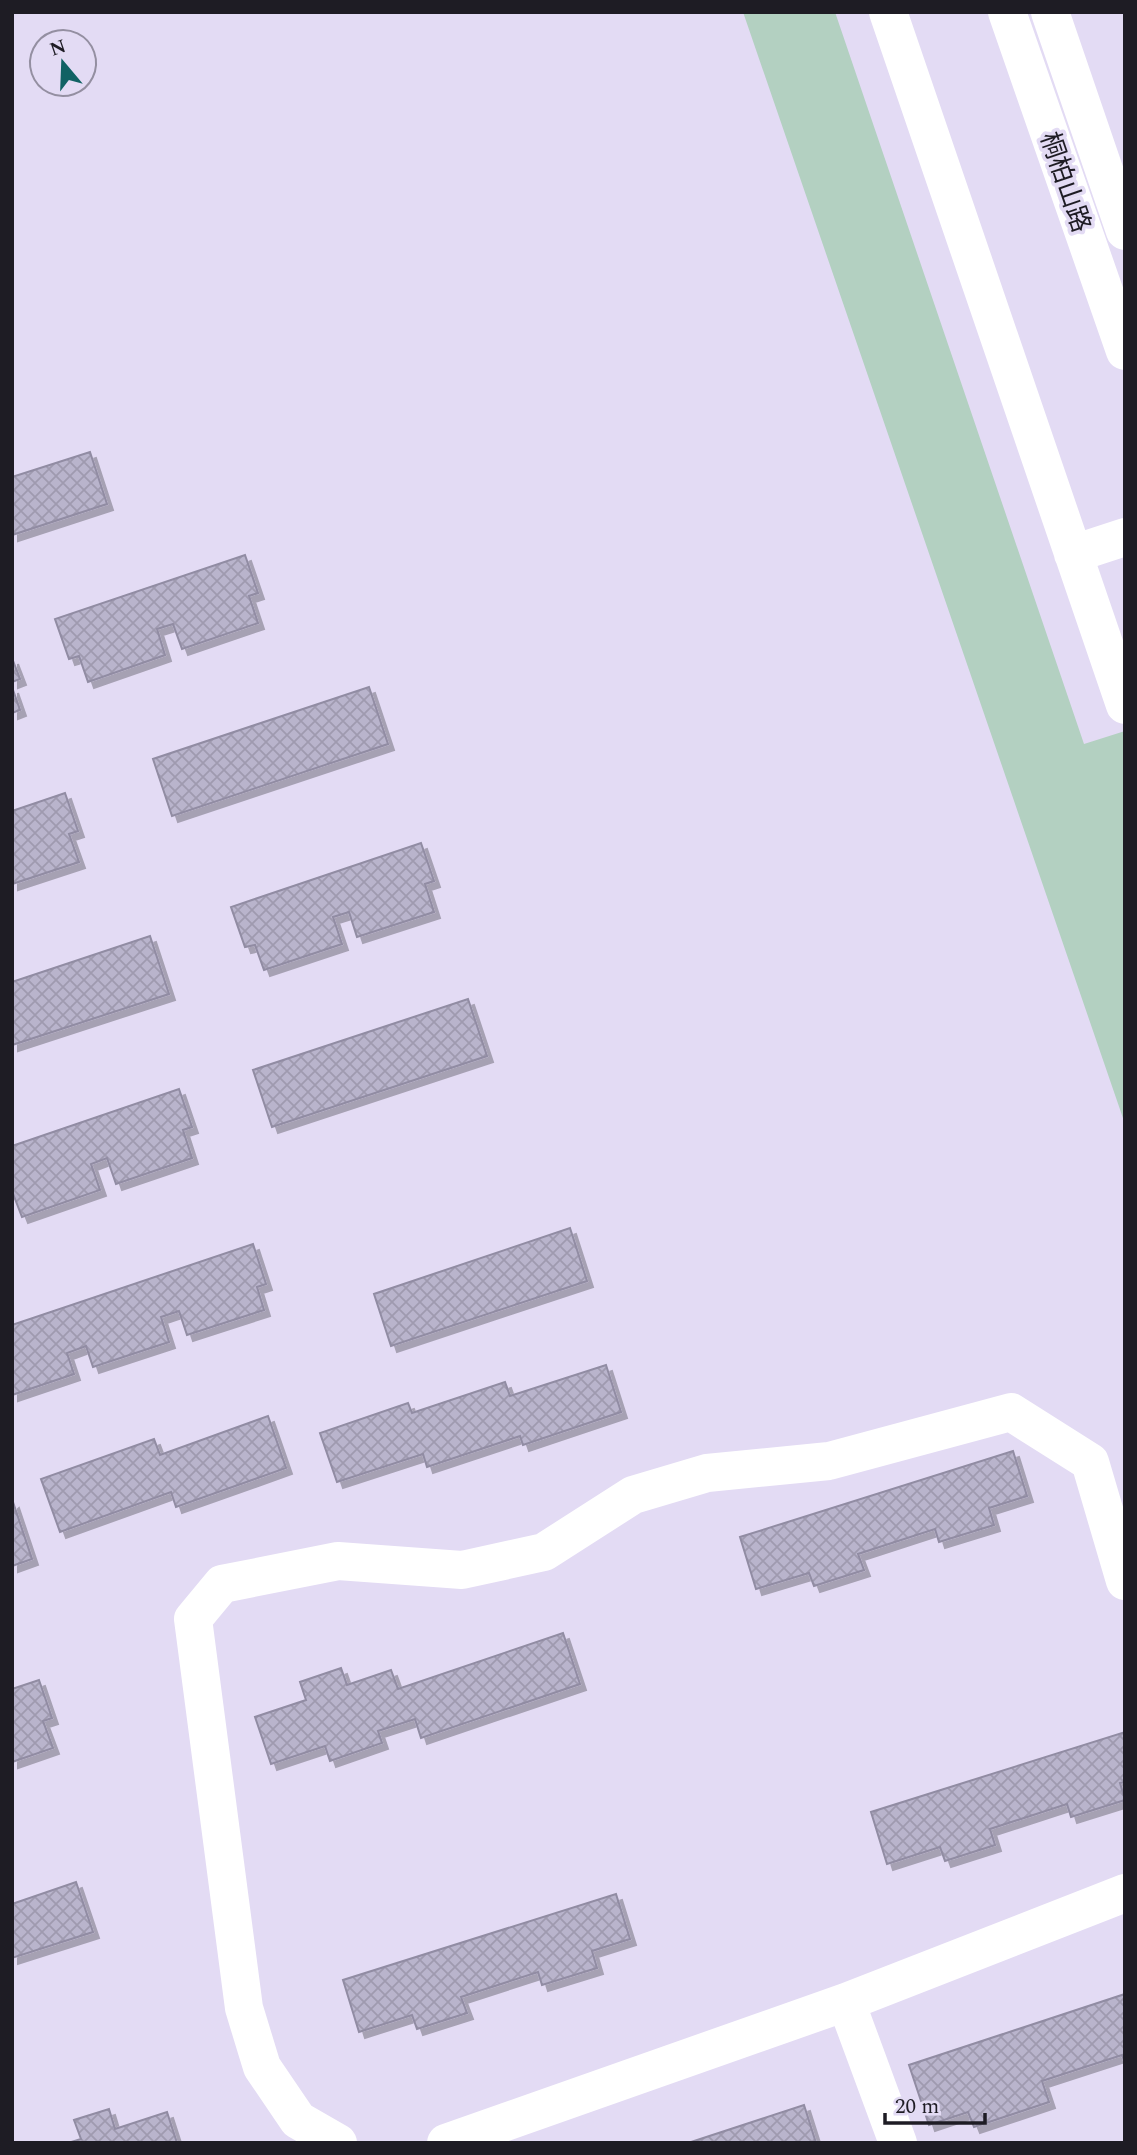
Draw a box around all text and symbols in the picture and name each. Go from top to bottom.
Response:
north arrow [28,28,98,98]
text: N [46,32,70,65]
street label: 桐柏山路 [1029,127,1101,238]
scale bar [885,2082,985,2126]
text: 20 m [895,2091,939,2123]

